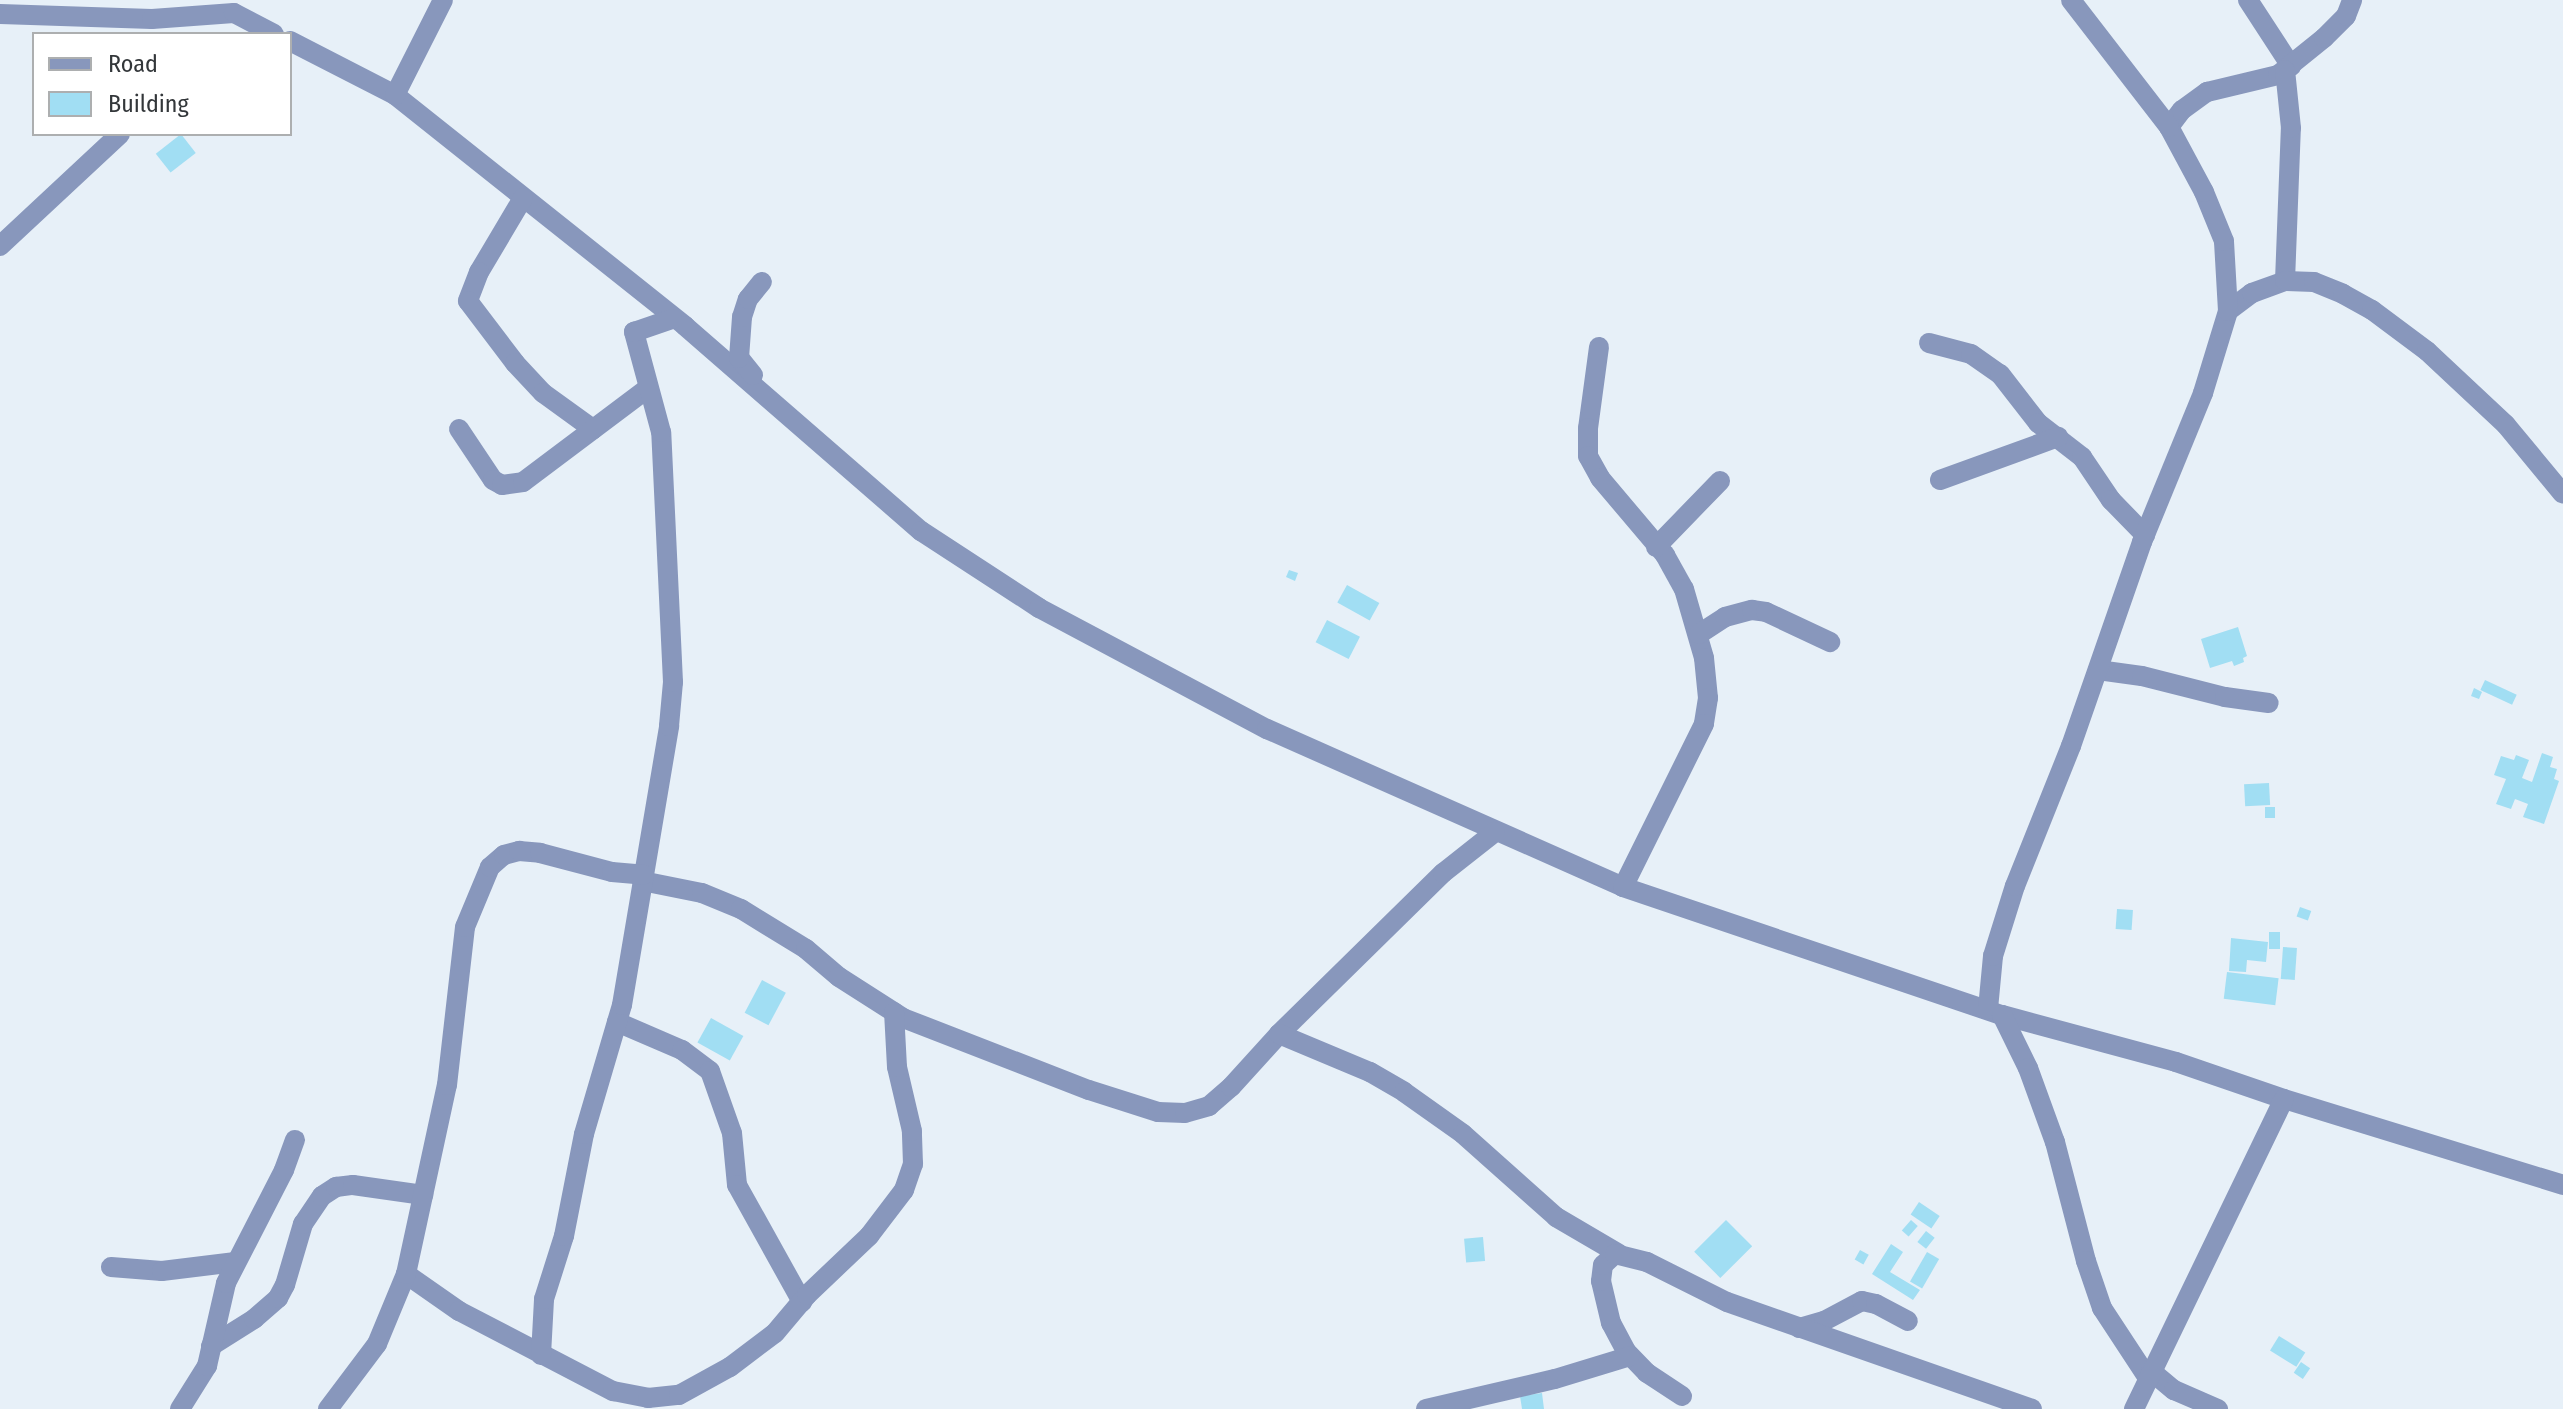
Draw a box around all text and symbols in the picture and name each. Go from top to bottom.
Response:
legend [32,32,292,136]
text: Road [108,50,158,78]
text: Building [108,90,189,118]

